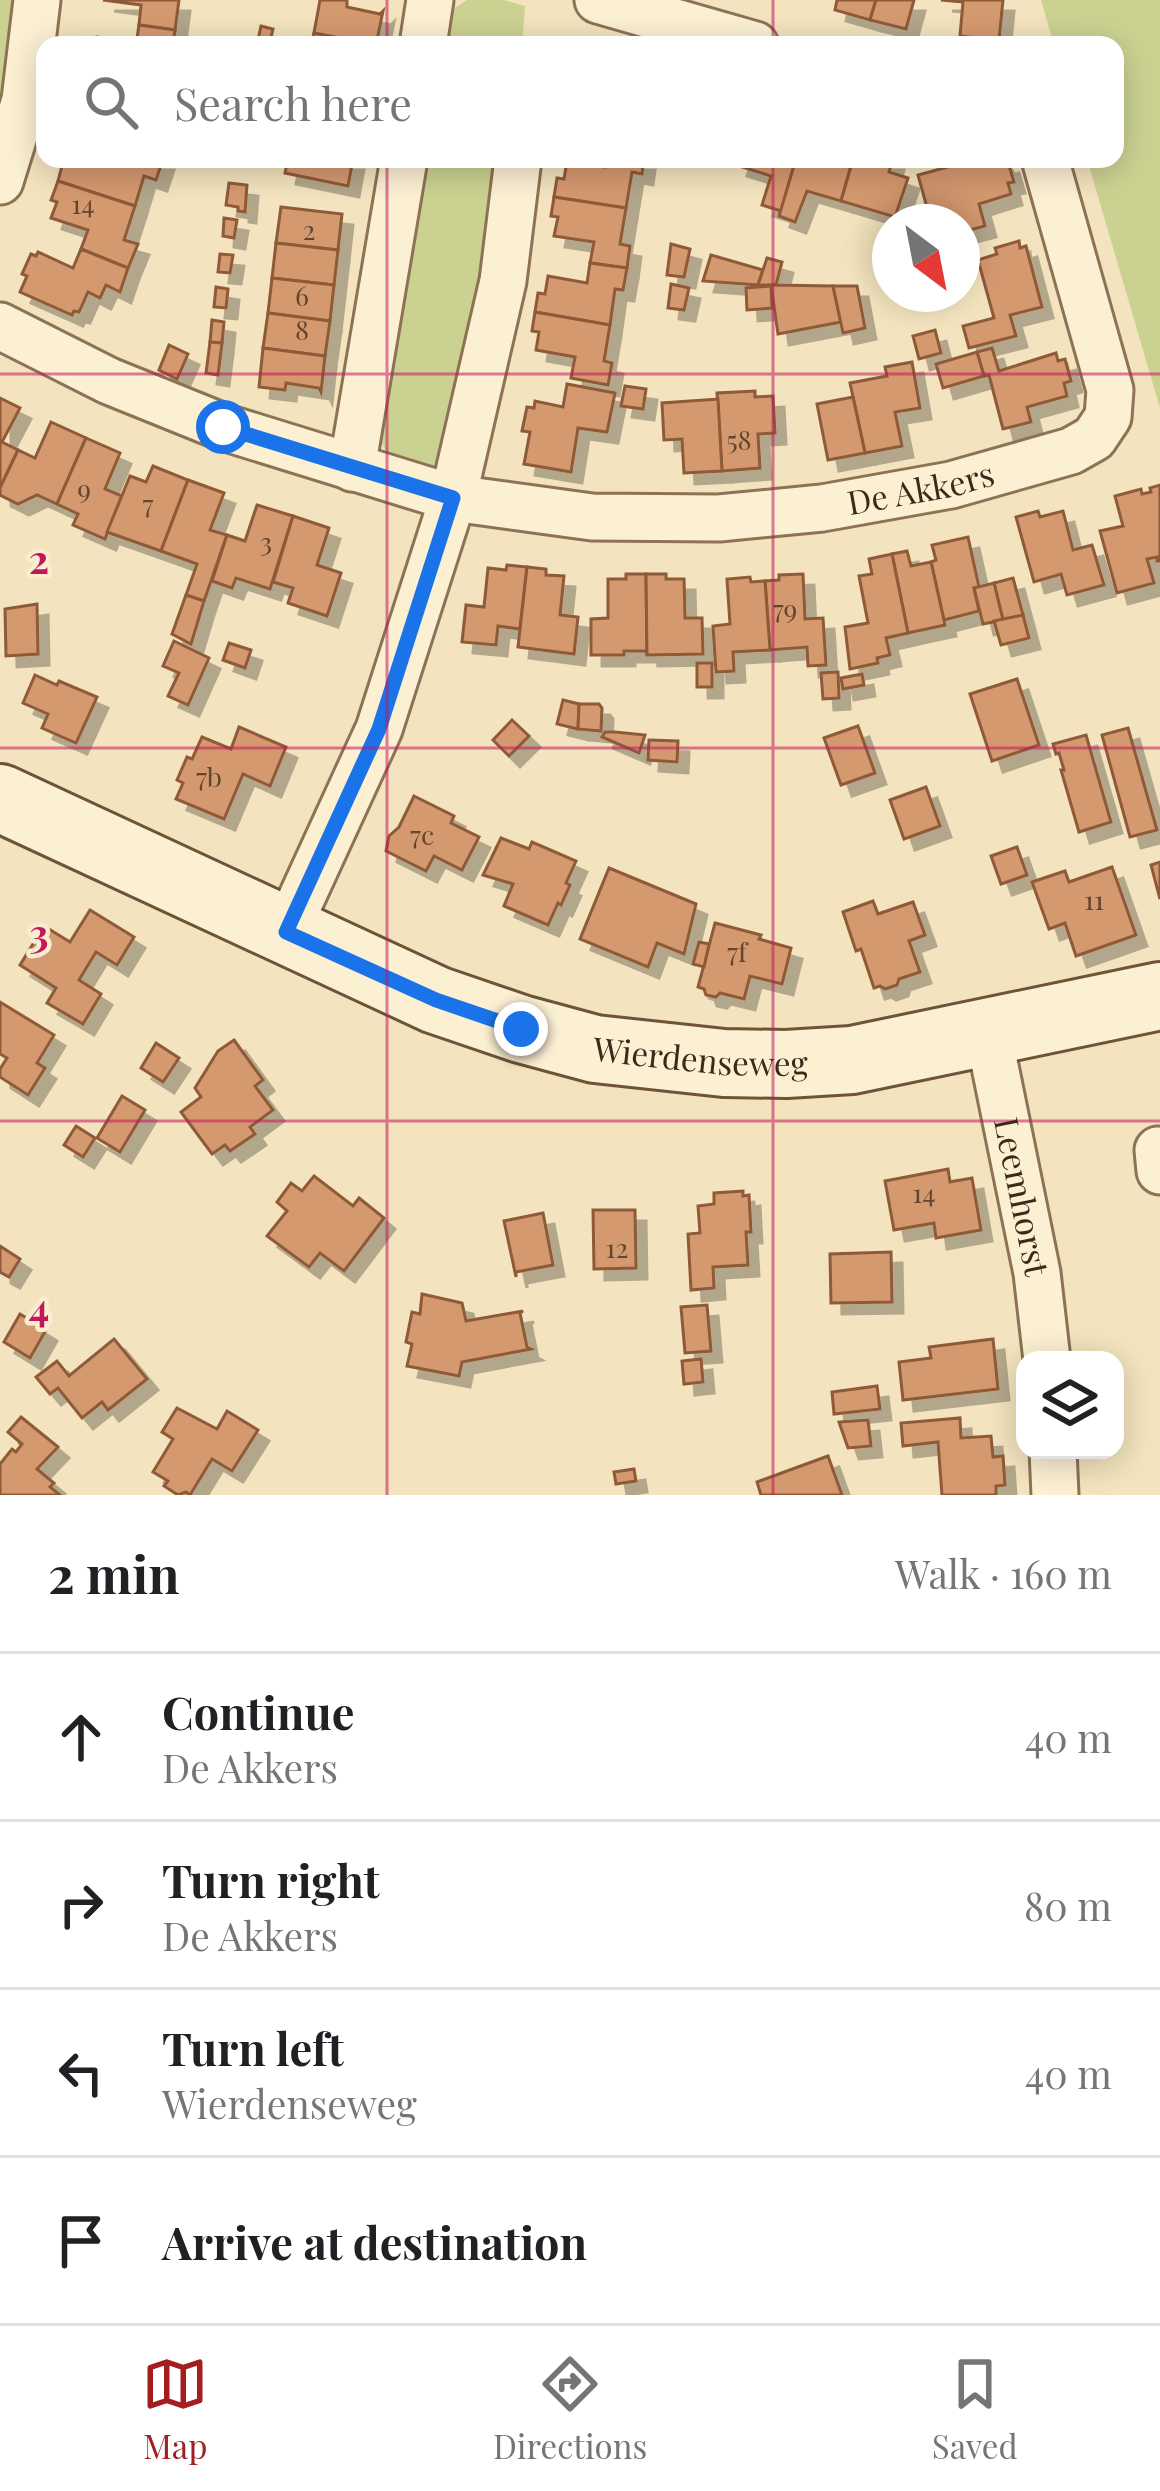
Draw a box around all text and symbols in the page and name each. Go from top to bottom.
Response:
search box [36,36,1124,168]
icon: search [78,69,144,135]
text: Search here [174,72,412,132]
house number: 14 [71,185,95,221]
north arrow [872,204,980,312]
house number: 2 [303,211,315,247]
house number: 6 [295,277,309,313]
house number: 8 [295,311,309,347]
route start [196,400,250,454]
house number: 58 [726,421,752,457]
street label: De Akkers [843,450,999,523]
house number: 9 [77,470,91,506]
house number: 7 [143,485,154,521]
house number: 3 [260,523,272,559]
text: 2 [29,532,49,584]
house number: 79 [773,590,797,626]
house number: 7b [196,758,222,794]
house number: 7c [410,816,434,852]
house number: 11 [1084,881,1104,917]
text: 3 [29,906,49,958]
house number: 7f [727,933,749,969]
route end [494,1002,548,1056]
street label: Wierdenseweg [590,1025,810,1084]
street label: Leemhorst [986,1113,1061,1281]
house number: 14 [912,1174,936,1210]
house number: 12 [606,1229,628,1265]
text: 4 [29,1280,49,1332]
map controls [1016,1351,1124,1459]
button: layers [1016,1351,1124,1459]
text: 2 min [48,1539,180,1607]
text: Walk · 160 m [895,1547,1112,1599]
text: Continue [162,1681,354,1741]
icon: ahead [48,1704,114,1770]
text: 40 m [1025,1711,1112,1763]
text: De Akkers [162,1741,338,1793]
text: Turn right [162,1849,380,1909]
icon: right [48,1872,114,1938]
text: 80 m [1024,1879,1112,1931]
text: De Akkers [162,1909,338,1961]
text: Turn left [162,2017,344,2077]
icon: left [48,2040,114,2106]
text: 40 m [1025,2047,1112,2099]
text: Wierdenseweg [162,2077,417,2129]
icon: arrive [48,2208,114,2274]
text: Arrive at destination [162,2211,587,2271]
tab: Map [142,2351,208,2467]
tab: Directions [493,2351,647,2467]
tab: Saved [932,2351,1018,2467]

